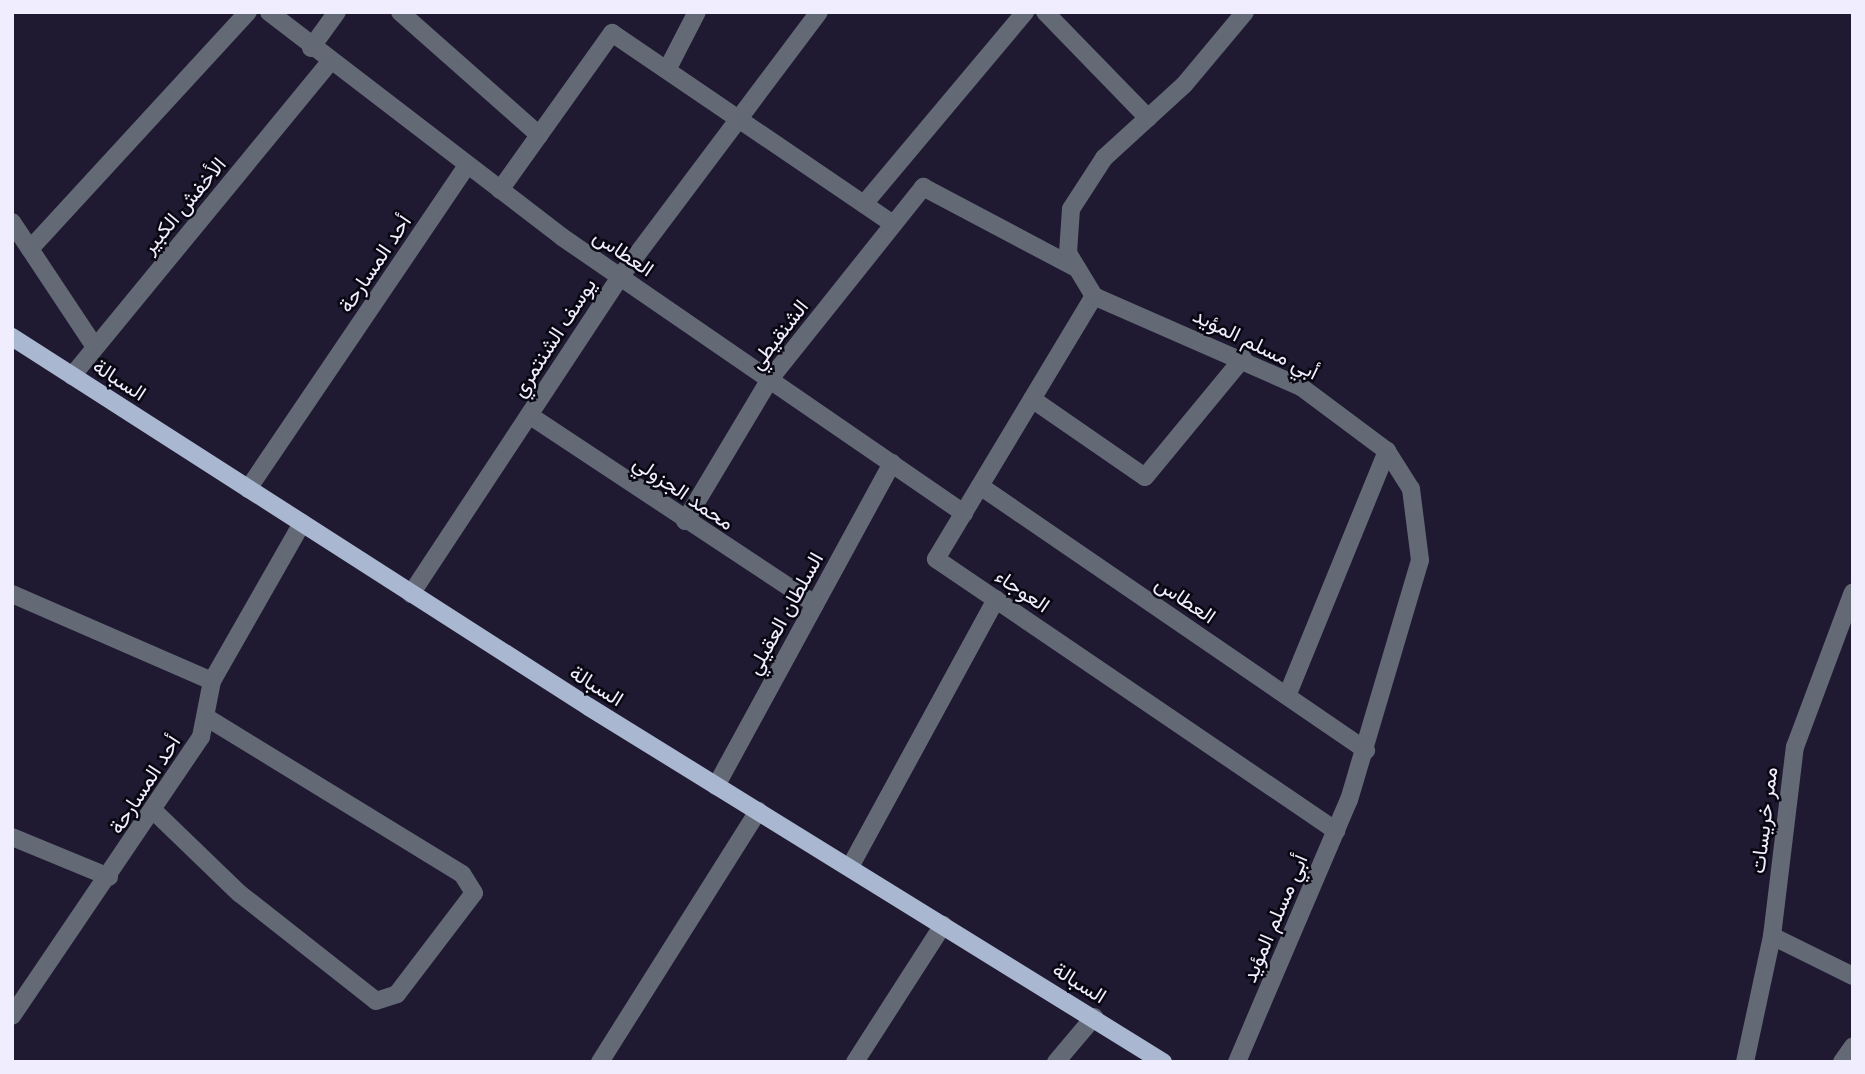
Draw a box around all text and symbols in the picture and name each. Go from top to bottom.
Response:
street label: الأخفش الكبير [135,152,231,258]
street label: أحد المسارحة [332,209,416,317]
street label: العطاس [589,223,659,281]
street label: يوسف الشنتمري [505,273,601,401]
street label: الشنقيطي [743,294,813,374]
street label: أبي مسلم المؤيد [1189,302,1323,384]
street label: السبالة [89,353,151,405]
street label: محمد الجزولي [629,449,739,535]
street label: السلطان العقيلي [740,547,828,679]
street label: العوجاء [991,563,1055,617]
street label: العطاس [1151,570,1221,628]
street label: السبالة [566,659,628,711]
street label: أحد المسارحة [103,730,185,838]
street label: ممر خريسات [1744,765,1782,875]
street label: أبي مسلم المؤيد [1236,850,1312,986]
street label: السبالة [1049,956,1111,1008]

